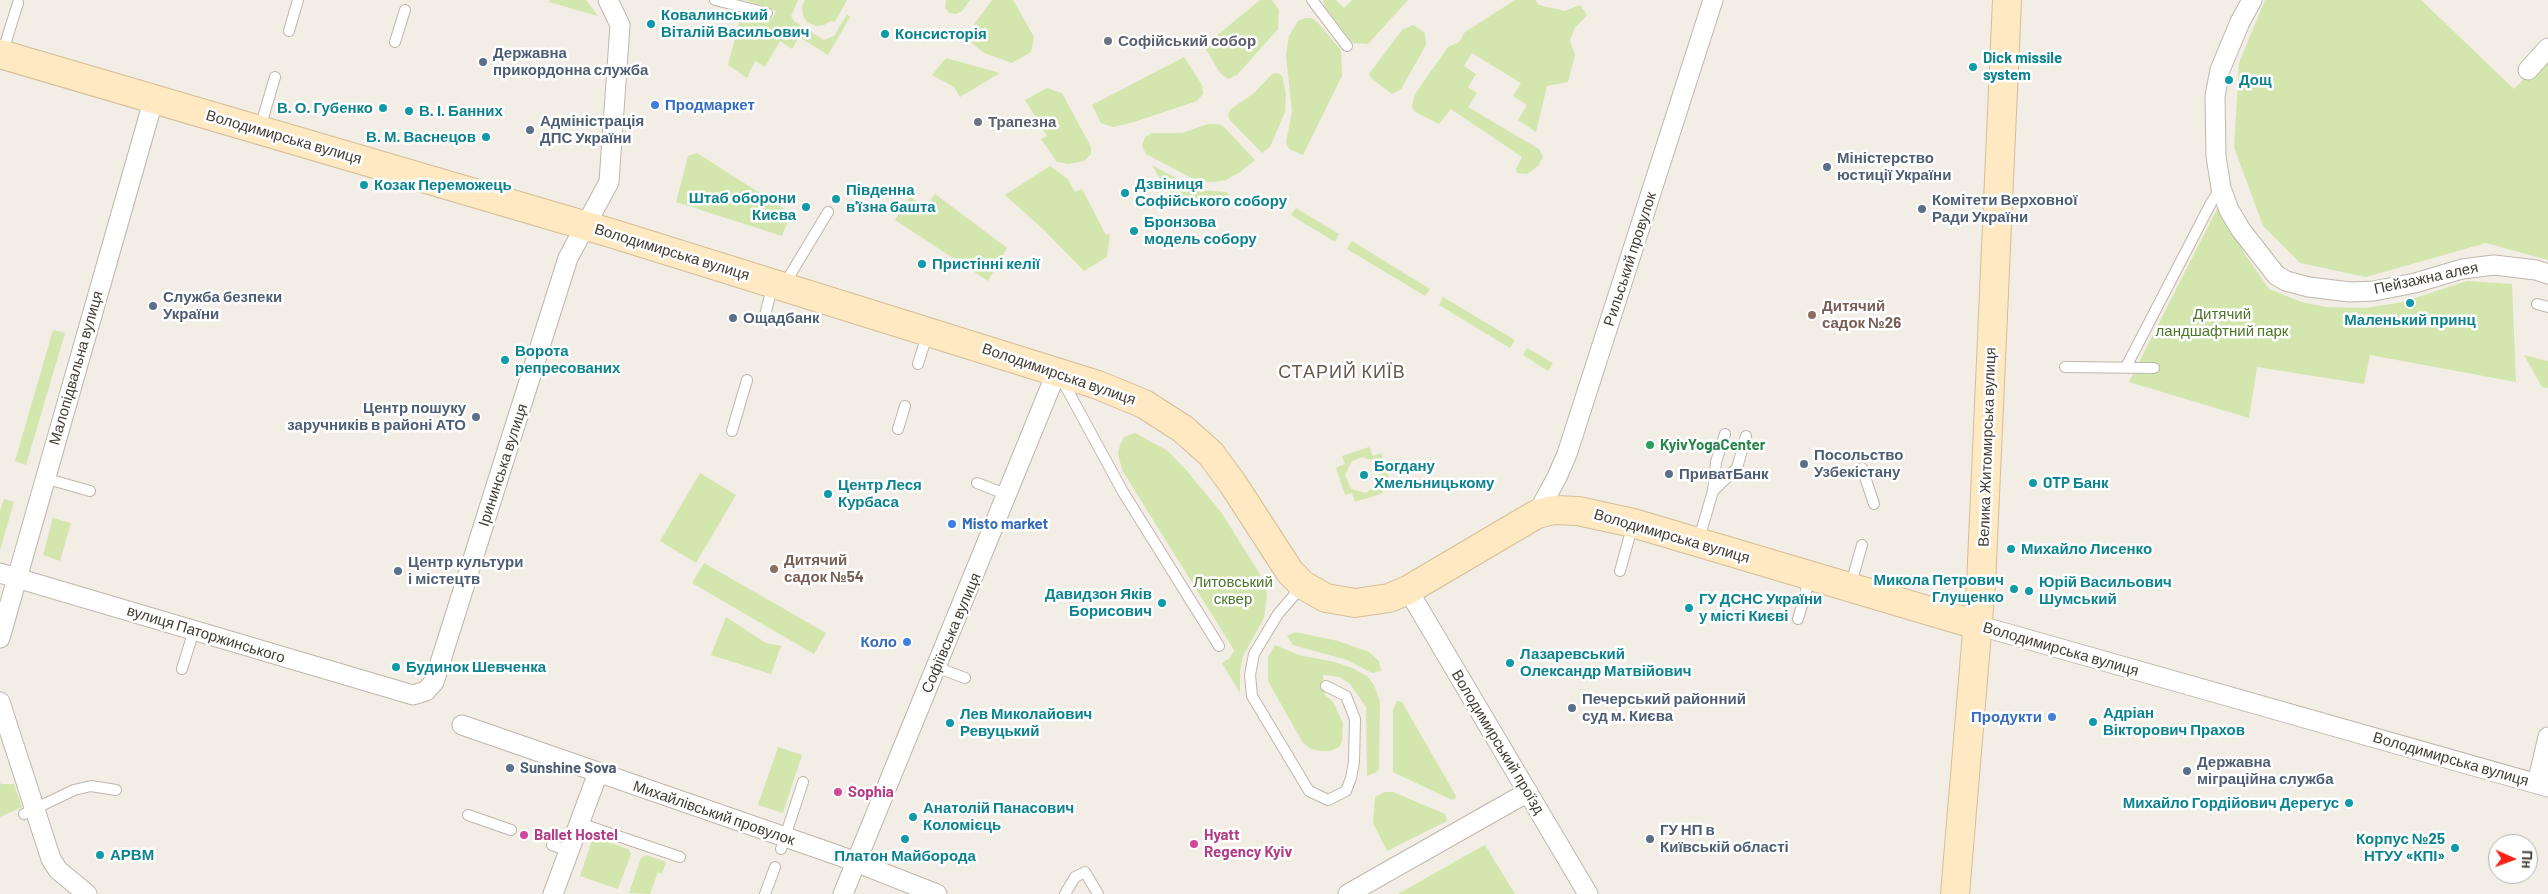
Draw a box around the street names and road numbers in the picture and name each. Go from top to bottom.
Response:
street label: Володимирська вулиця [204,106,364,168]
street label: Рильський провулок [1600,190,1660,328]
street label: Володимирська вулиця [592,220,752,284]
street label: Пейзажна алея [2372,258,2480,298]
street label: Малопідвальна вулиця [45,289,107,447]
street label: Володимирська вулиця [980,339,1138,409]
street label: Велика Житомирська вулиця [1975,347,1999,547]
street label: Ірининська вулиця [475,401,531,529]
street label: Володимирська вулиця [1592,505,1752,567]
street label: Софіївська вулиця [918,570,984,696]
street label: вулиця Паторжинського [125,601,287,667]
street label: Володимирська вулиця [1981,618,2141,680]
street label: Володимирський проїзд [1448,667,1548,817]
street label: Володимирська вулиця [2371,728,2531,790]
street label: Михайлівський провулок [631,777,797,849]

